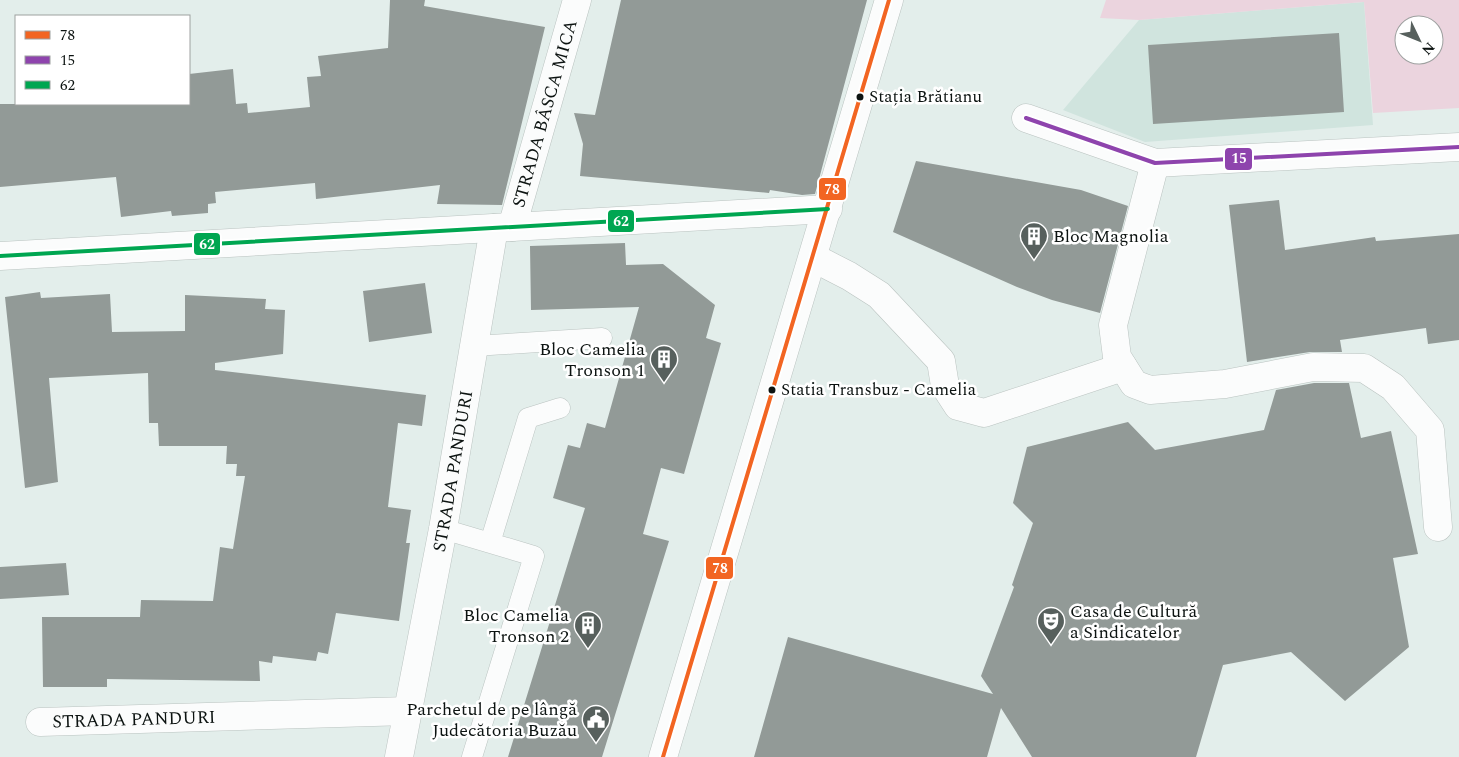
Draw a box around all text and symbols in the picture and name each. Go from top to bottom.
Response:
legend [15,15,190,105]
north arrow [1394,15,1444,65]
street label: STRADA BÂSCA MICA [505,16,584,211]
text: 78 [60,24,75,47]
text: N [1417,37,1440,60]
text: 15 [60,49,75,72]
text: 62 [60,74,75,97]
place label: Stația Brătianu [869,84,982,110]
marker: Stația Brătianu [855,92,865,102]
line badge: 15 [1224,147,1253,171]
text: 15 [1231,148,1247,169]
line badge: 78 [818,177,847,201]
text: 78 [824,179,840,200]
line badge: 62 [607,209,635,233]
text: 62 [613,211,629,232]
building icon: Bloc Magnolia [1019,221,1049,260]
place label: Bloc Magnolia [1053,223,1169,250]
line badge: 62 [193,232,221,256]
text: 62 [199,234,215,255]
place label: Bloc Camelia Tronson 1 [539,336,645,384]
building icon: Bloc Camelia Tronson 1 [649,344,679,383]
place label: Statia Transbuz - Camelia [781,377,977,403]
marker: Statia Transbuz - Camelia [767,385,777,395]
street label: STRADA PANDURI [425,388,480,554]
line badge: 78 [705,556,734,580]
text: 78 [712,558,728,579]
place label: Casa de Cultură a Sindicatelor [1070,598,1197,646]
place label: Bloc Camelia Tronson 2 [463,602,569,650]
theatre icon: Casa de Cultură a Sindicatelor [1036,606,1066,645]
building icon: Bloc Camelia Tronson 2 [573,610,603,649]
place label: Parchetul de pe lângă Judecătoria Buzău [406,696,577,744]
street label: STRADA PANDURI [52,703,216,735]
public building icon: Parchetul de pe lângă Judecătoria Buzău [581,704,611,743]

